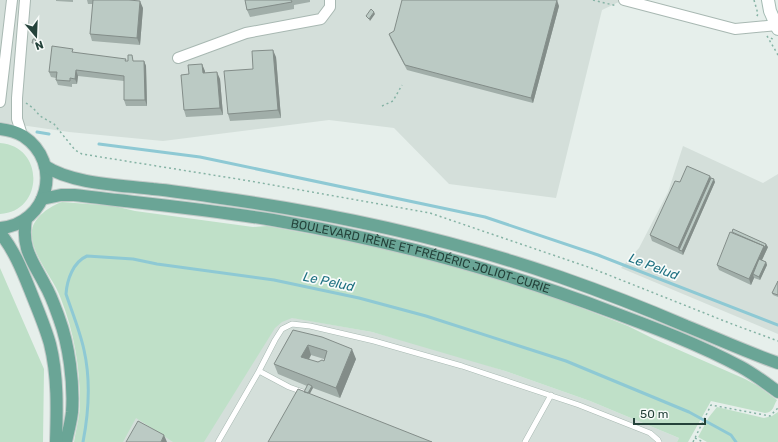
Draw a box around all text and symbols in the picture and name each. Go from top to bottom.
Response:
north arrow [16,16,56,56]
text: N [33,38,45,52]
street label: BOULEVARD IRÈNE ET FRÉDÉRIC JOLIOT-CURIE [290,216,552,296]
water label: Le Pelud [627,250,681,283]
water label: Le Pelud [302,269,356,294]
scale bar [634,400,705,426]
text: 50 m [640,407,668,421]

